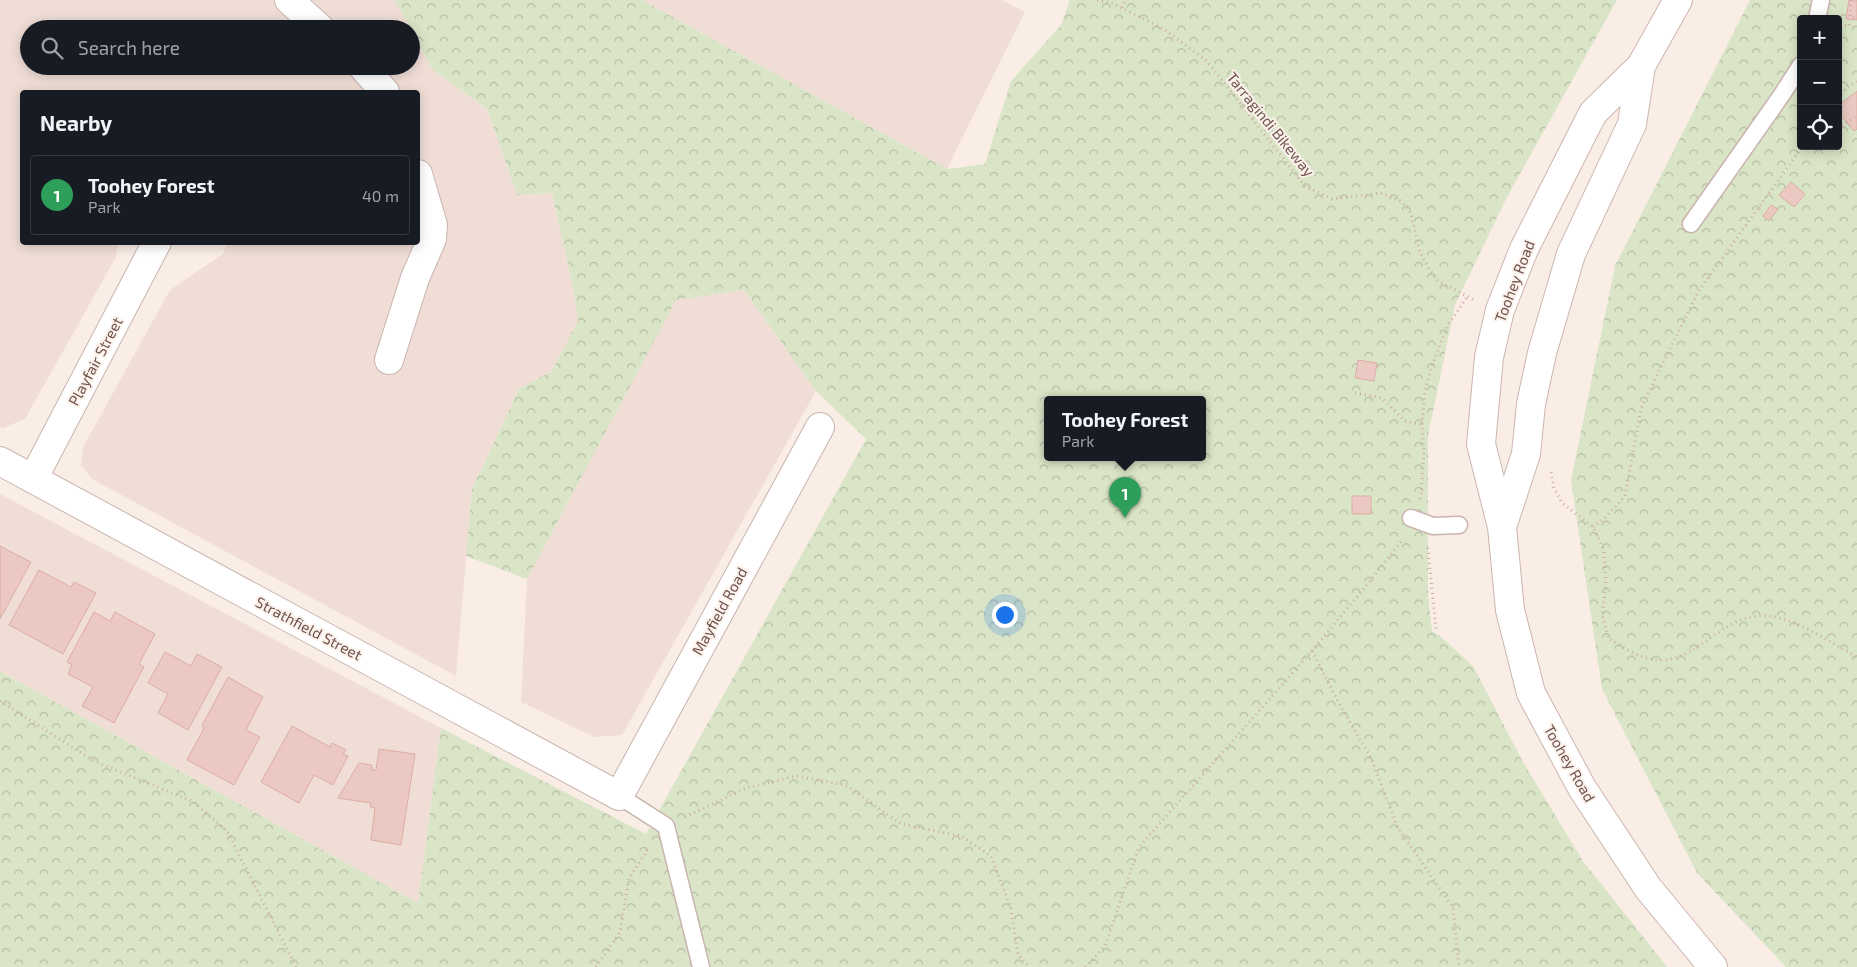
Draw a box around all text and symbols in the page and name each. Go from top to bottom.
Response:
map controls [1797,15,1842,150]
button: + [1797,15,1842,60]
search box [20,20,420,75]
icon: search [38,34,66,62]
text: Search here [78,36,180,59]
button: − [1797,60,1842,105]
street label: Tarragindi Bikeway [1223,68,1319,180]
button: locate [1797,105,1842,150]
text: Nearby [40,110,112,135]
text: Toohey Forest [88,174,214,197]
text: 1 [54,186,60,205]
text: 40 m [362,186,399,205]
text: Park [88,197,121,216]
street label: Toohey Road [1490,237,1538,325]
street label: Playfair Street [64,313,126,408]
popup [1044,396,1206,461]
text: Toohey Forest [1062,408,1188,431]
text: Park [1062,431,1094,450]
pin: 1 [1109,477,1141,518]
street label: Mayfield Road [688,564,750,658]
street label: Strathfield Street [253,592,366,664]
your location [992,602,1018,628]
street label: Toohey Road [1541,721,1599,805]

